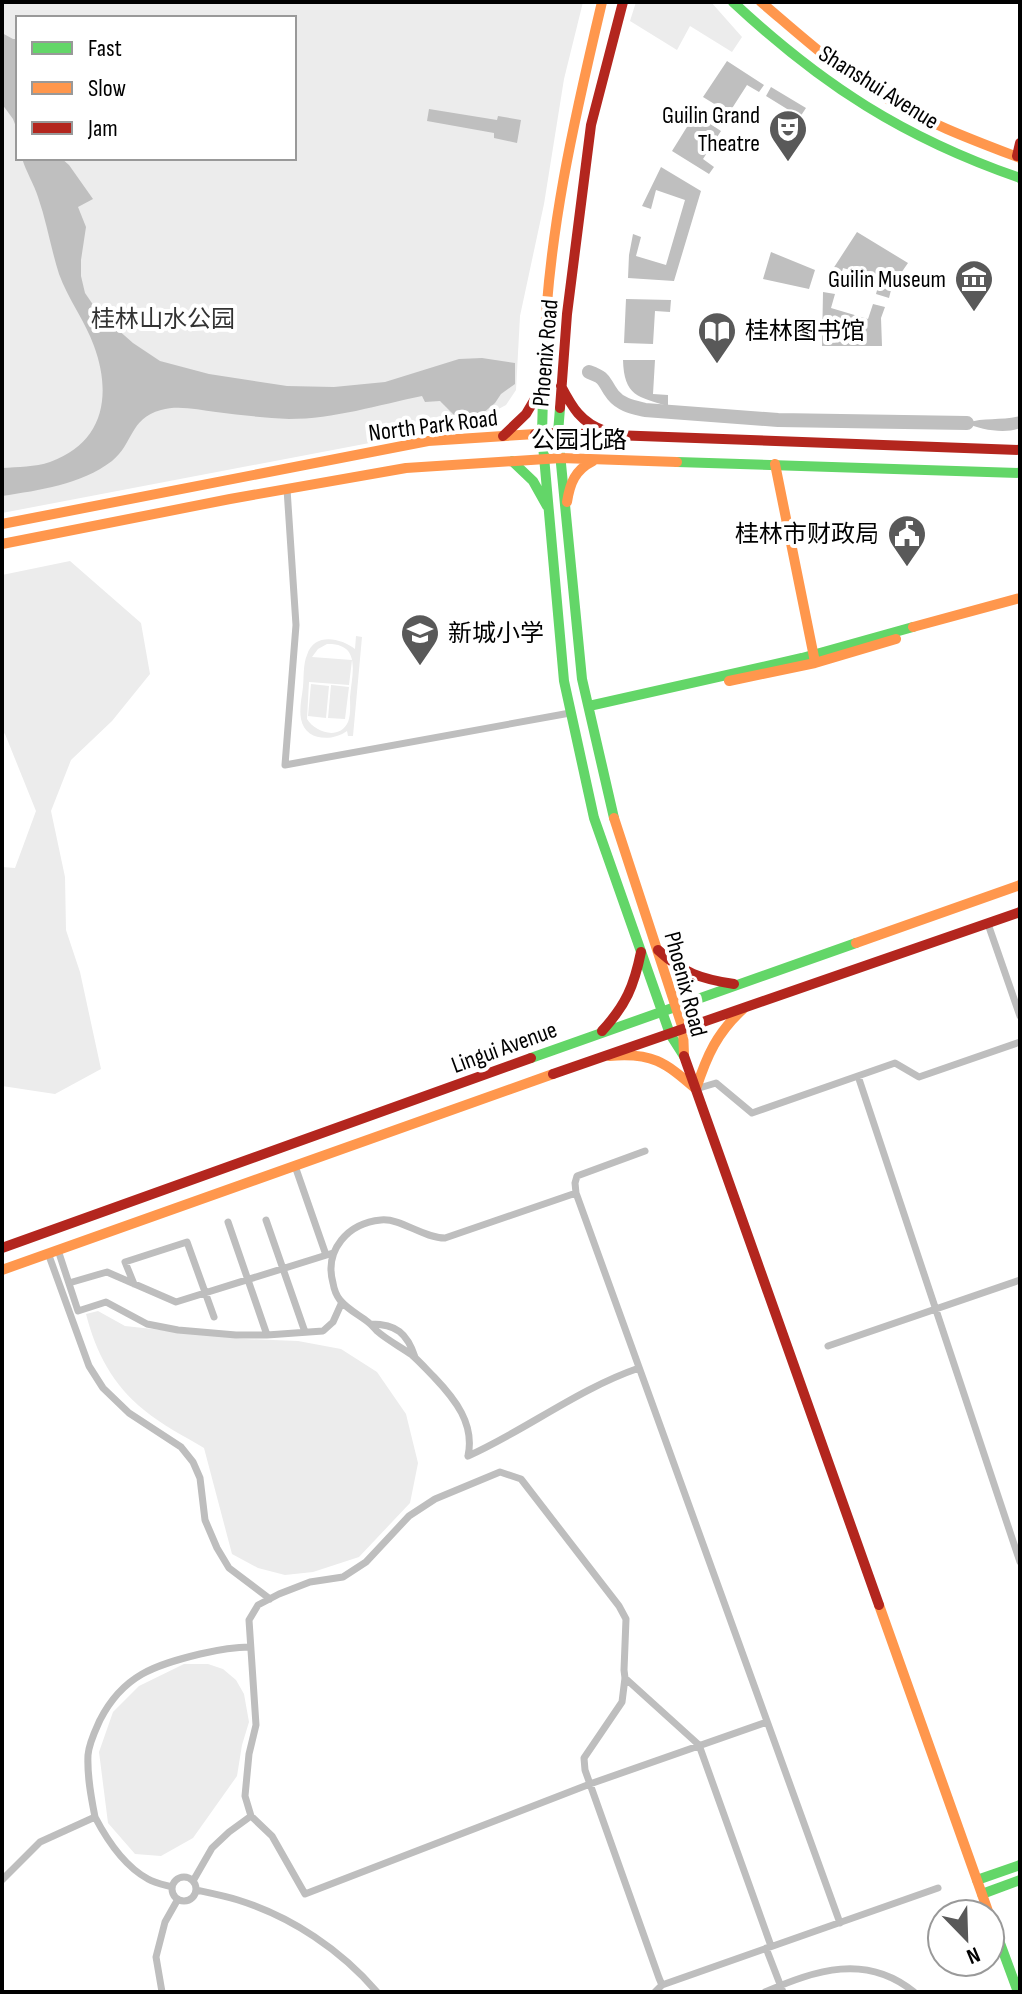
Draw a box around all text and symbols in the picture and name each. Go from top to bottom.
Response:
legend [16,16,296,160]
text: Fast [88,34,122,63]
street label: Shanshui Avenue [813,39,944,136]
text: Slow [88,74,126,103]
place label: Guilin Grand Theatre [662,101,760,158]
theatre icon: Guilin Grand Theatre [767,108,809,163]
text: Jam [87,114,118,143]
museum icon: Guilin Museum [953,258,995,313]
place label: Guilin Museum [828,265,946,294]
street label: Phoenix Road [526,298,565,408]
park label: 桂林山水公园 [91,305,235,334]
library icon: 桂林图书馆 [696,310,738,365]
place label: 桂林图书馆 [745,317,865,346]
street label: North Park Road [367,403,499,448]
street label: 公园北路 [531,426,627,455]
public building icon: 桂林市财政局 [886,513,928,568]
place label: 桂林市财政局 [735,520,879,549]
school or university icon: 新城小学 [399,612,441,667]
place label: 新城小学 [448,619,544,648]
street label: Phoenix Road [658,928,713,1040]
street label: Lingui Avenue [447,1015,561,1080]
north arrow [926,1898,1006,1978]
text: N [963,1940,984,1970]

